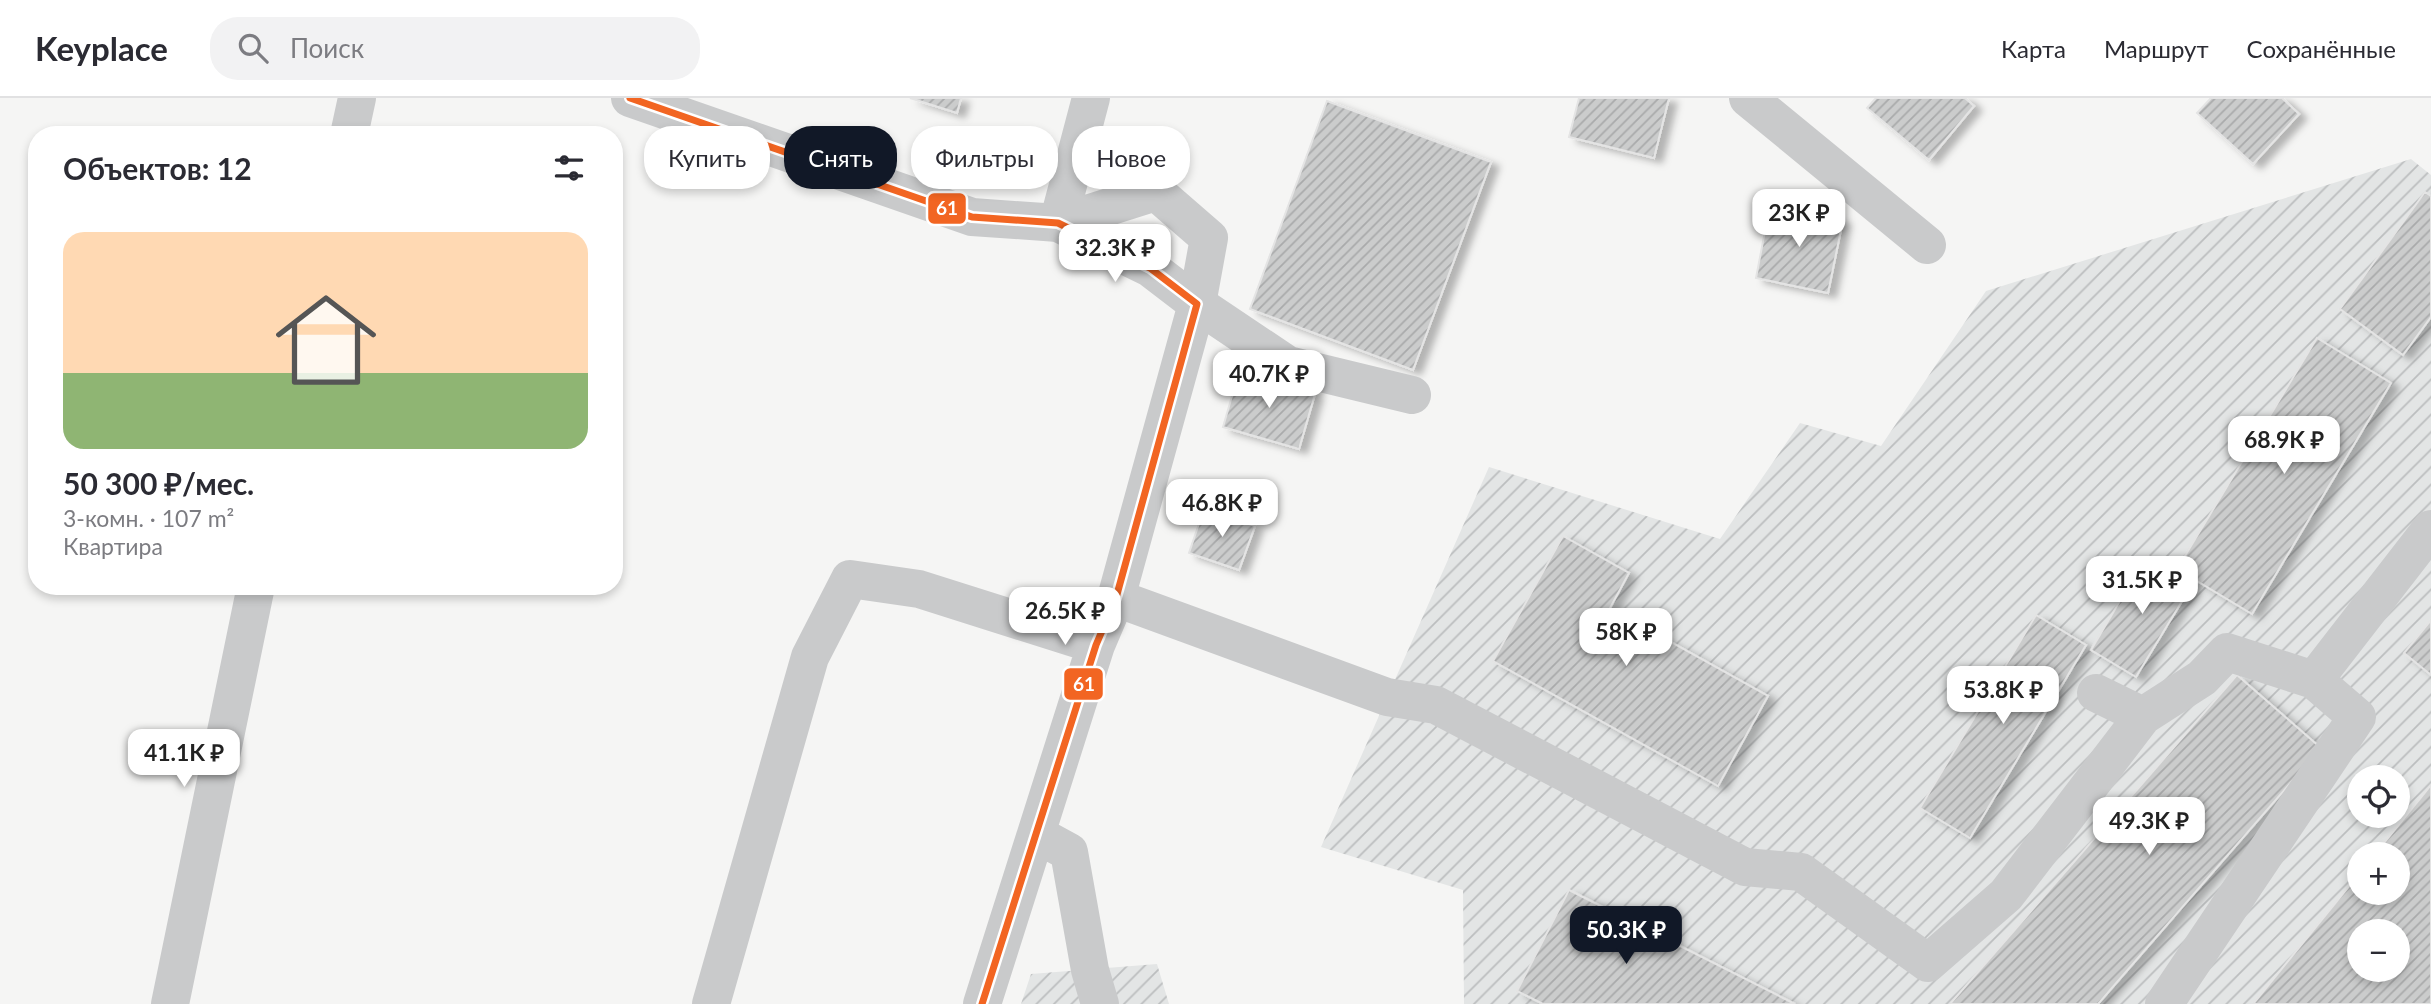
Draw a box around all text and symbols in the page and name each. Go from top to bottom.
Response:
search box [210,17,700,80]
text: Keyplace [35,28,168,68]
icon: search [234,29,272,67]
text: Поиск [290,32,364,64]
text: Карта [2001,34,2066,63]
text: Маршрут [2104,34,2209,63]
text: Сохранённые [2247,34,2396,63]
chip: Купить [644,126,770,189]
chip: Снять [784,126,897,189]
chip: Фильтры [911,126,1058,189]
chip: Новое [1072,126,1190,189]
icon: filters [550,149,588,187]
text: Объектов: 12 [63,150,252,186]
pin: 23K ₽ [1750,190,1848,249]
line badge: 61 [927,192,967,225]
text: 61 [936,196,958,219]
text: 23K ₽ [1768,198,1830,226]
pin: 32.3K ₽ [1050,225,1180,284]
text: 32.3K ₽ [1075,233,1155,261]
icon: home [263,277,389,403]
pin: 40.7K ₽ [1204,350,1334,410]
text: 40.7K ₽ [1229,359,1309,387]
pin: 68.9K ₽ [2219,416,2349,476]
text: 68.9K ₽ [2244,425,2324,453]
text: 50 300 ₽/мес. [63,465,254,501]
pin: 46.8K ₽ [1157,480,1287,539]
text: 46.8K ₽ [1182,488,1262,516]
text: 3-комн. · 107 m² [63,504,234,532]
text: Квартира [63,532,163,560]
pin: 31.5K ₽ [2077,556,2207,616]
text: 31.5K ₽ [2102,565,2182,593]
pin: 26.5K ₽ [1000,588,1130,647]
text: 26.5K ₽ [1025,596,1105,624]
pin: 58K ₽ [1577,608,1675,668]
text: 58K ₽ [1595,617,1657,645]
pin: 53.8K ₽ [1938,666,2068,726]
line badge: 61 [1063,667,1104,701]
text: 61 [1073,672,1095,695]
text: 53.8K ₽ [1963,675,2043,703]
pin: 41.1K ₽ [119,730,249,789]
text: 41.1K ₽ [144,738,224,766]
map controls [2347,765,2410,982]
button: locate [2347,765,2410,828]
pin: 49.3K ₽ [2084,798,2214,857]
text: 49.3K ₽ [2109,806,2189,834]
button: + [2347,842,2410,905]
pin: 50.3K ₽ [1561,906,1691,966]
text: 50.3K ₽ [1586,915,1666,943]
button: − [2347,919,2410,982]

